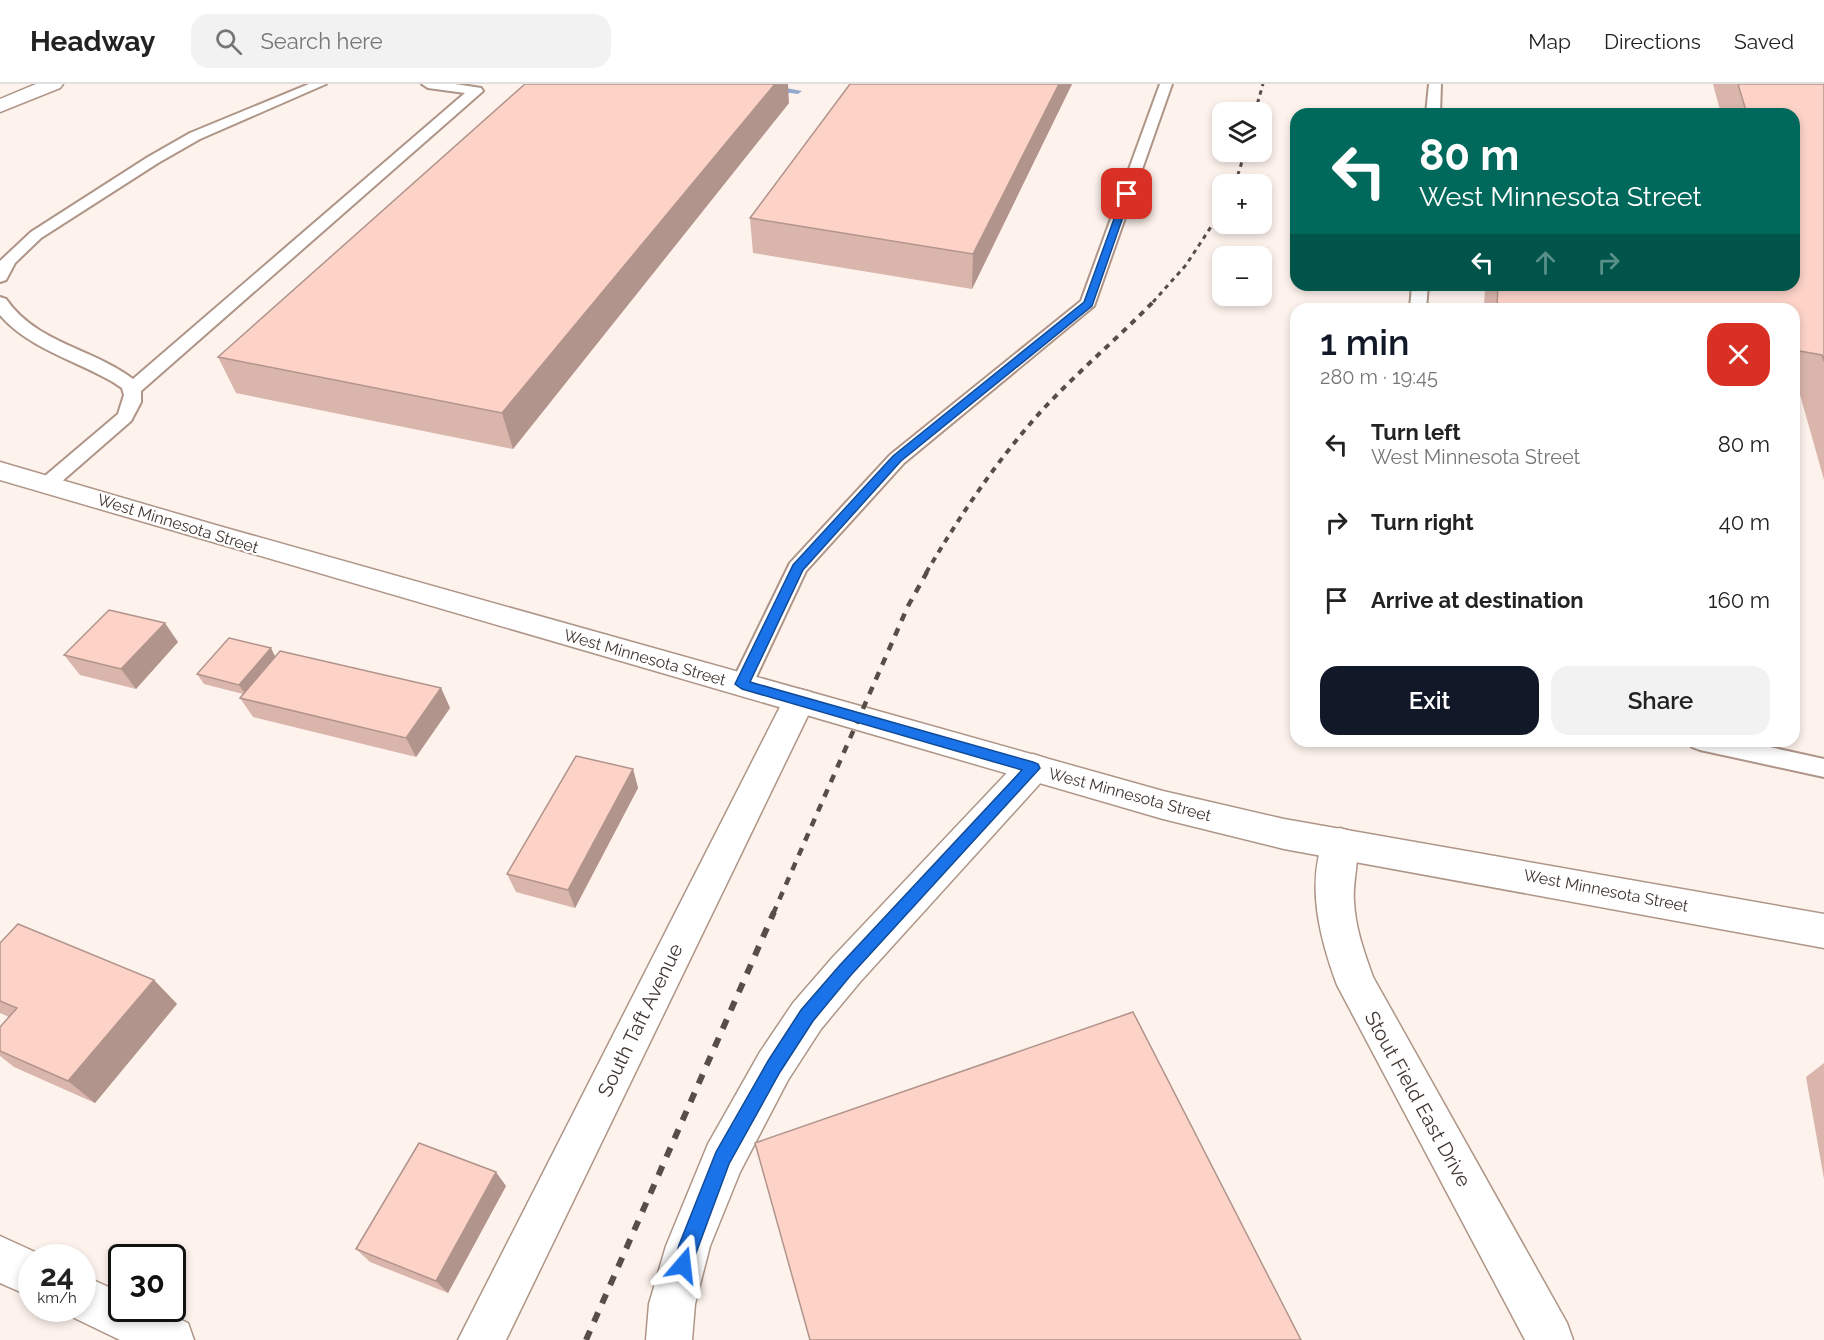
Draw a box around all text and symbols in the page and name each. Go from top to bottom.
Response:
search box [191,14,611,68]
text: Headway [30,25,155,58]
icon: search [212,25,245,58]
text: Search here [260,28,383,54]
text: Map [1528,29,1571,54]
text: Directions [1604,29,1701,54]
text: Saved [1734,29,1794,54]
map controls [1212,102,1272,306]
button: layers [1212,102,1272,162]
text: 80 m [1419,131,1519,180]
icon: left [1320,132,1398,210]
pin [1101,168,1152,219]
button: + [1212,174,1272,234]
icon: arrive [1110,177,1143,210]
text: West Minnesota Street [1419,181,1702,212]
button: − [1212,246,1272,306]
icon: left [1466,246,1499,279]
icon: ahead [1529,246,1562,279]
icon: right [1592,246,1625,279]
text: 1 min [1320,321,1409,363]
button: close [1707,323,1770,386]
text: 280 m · 19:45 [1320,365,1438,389]
text: Turn left [1371,419,1461,445]
icon: left [1320,428,1353,461]
text: 80 m [1718,431,1770,457]
text: West Minnesota Street [1371,445,1580,469]
street label: West Minnesota Street [95,490,261,557]
icon: right [1320,506,1353,539]
text: Turn right [1371,509,1474,535]
text: 40 m [1719,509,1770,535]
icon: arrive [1320,584,1353,617]
text: Arrive at destination [1371,587,1584,613]
text: 160 m [1708,587,1770,613]
street label: West Minnesota Street [562,625,729,690]
button: Exit [1320,666,1539,735]
button: Share [1551,666,1770,735]
street label: West Minnesota Street [1047,764,1214,825]
street label: West Minnesota Street [1522,865,1691,916]
street label: South Taft Avenue [592,939,688,1101]
street label: Stout Field East Drive [1360,1007,1476,1191]
position arrow [651,1233,715,1297]
speed limit sign: 30 [108,1244,186,1322]
text: 24 [40,1258,74,1293]
text: km/h [37,1289,77,1307]

